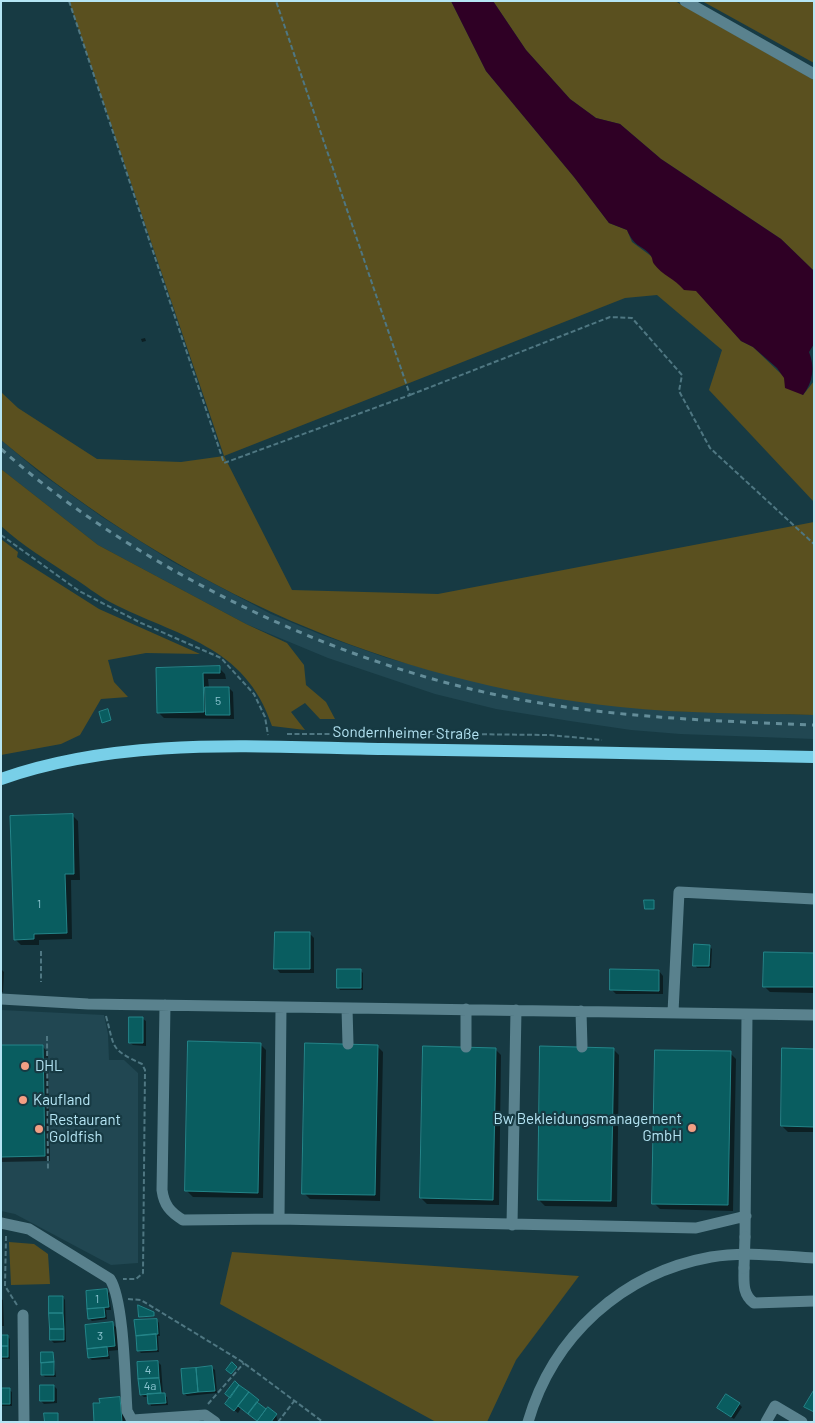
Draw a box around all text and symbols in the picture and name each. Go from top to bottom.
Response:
house number: 5 [215,694,221,708]
street label: Sondernheimer Straße [332,723,480,743]
house number: 1 [37,897,41,911]
place label: DHL [35,1057,63,1075]
marker: DHL [19,1060,31,1072]
place label: Kaufland [33,1091,90,1109]
marker: Kaufland [17,1094,29,1106]
place label: Bw Bekleidungsmanagement GmbH [494,1110,682,1145]
place label: Restaurant Goldfish [49,1111,121,1146]
marker: Bw Bekleidungsmanagement GmbH [686,1122,698,1134]
marker: Restaurant Goldfish [33,1123,45,1135]
house number: 1 [95,1292,99,1306]
house number: 3 [97,1329,103,1343]
house number: 4 [145,1363,151,1377]
house number: 4a [144,1379,156,1393]

